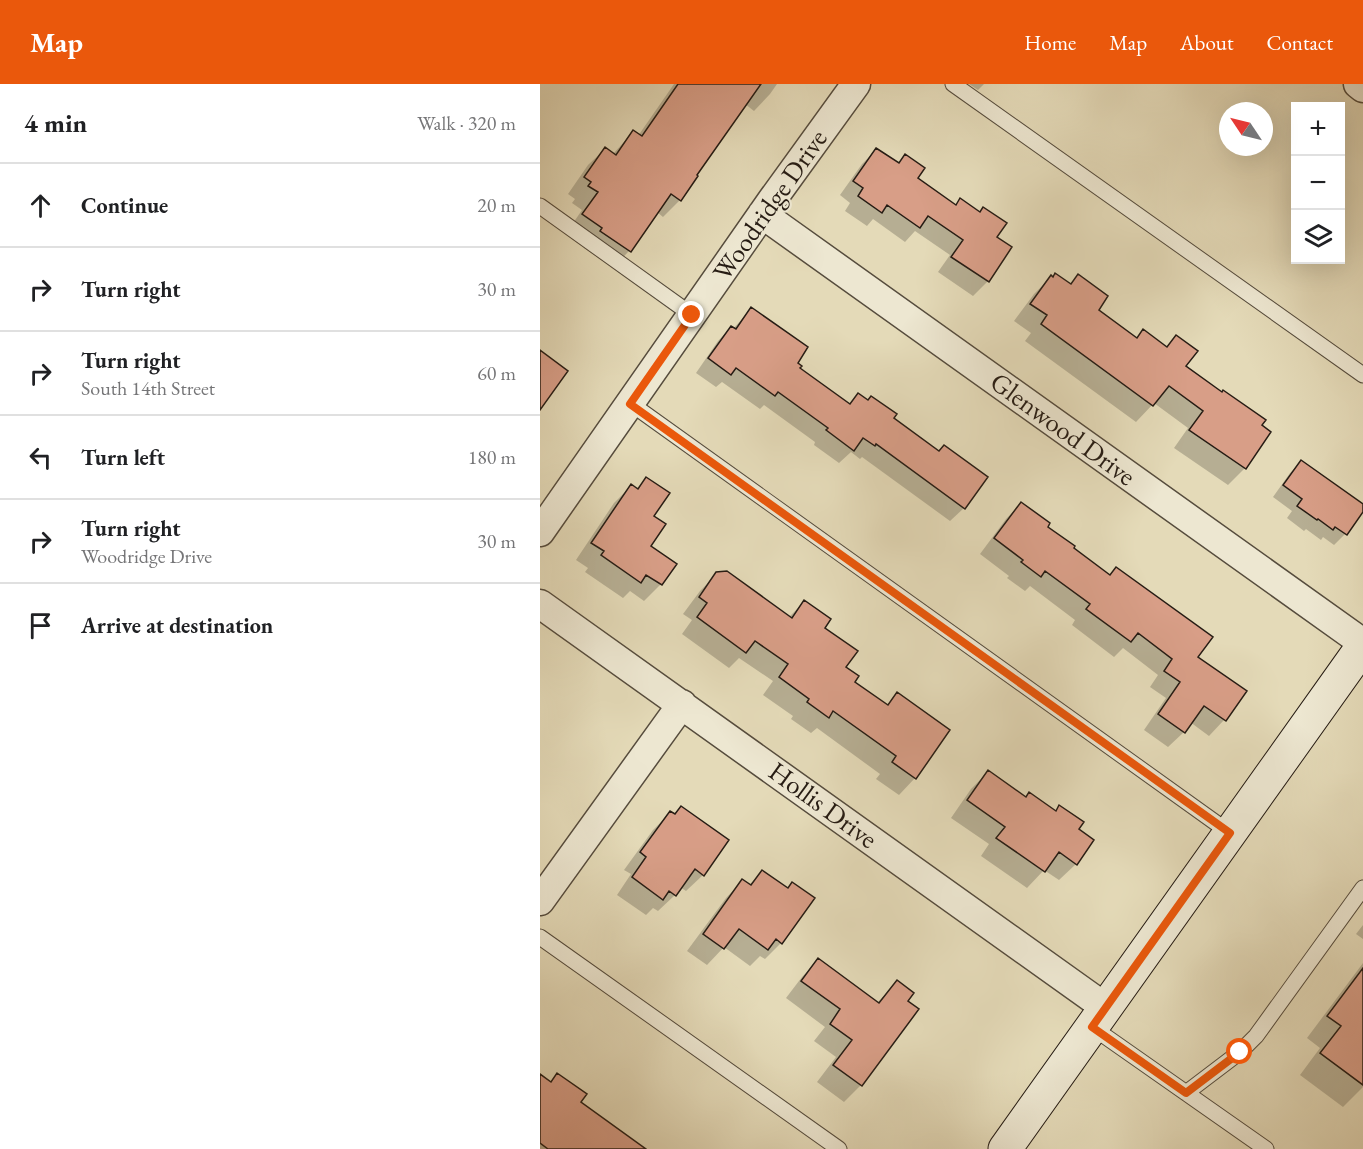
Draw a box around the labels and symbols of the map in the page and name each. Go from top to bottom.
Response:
north arrow [1219,102,1273,156]
street label: Woodridge Drive [704,122,835,287]
route end [678,301,704,327]
street label: Glenwood Drive [984,364,1143,493]
street label: Hollis Drive [762,753,885,856]
route start [1226,1038,1252,1064]

